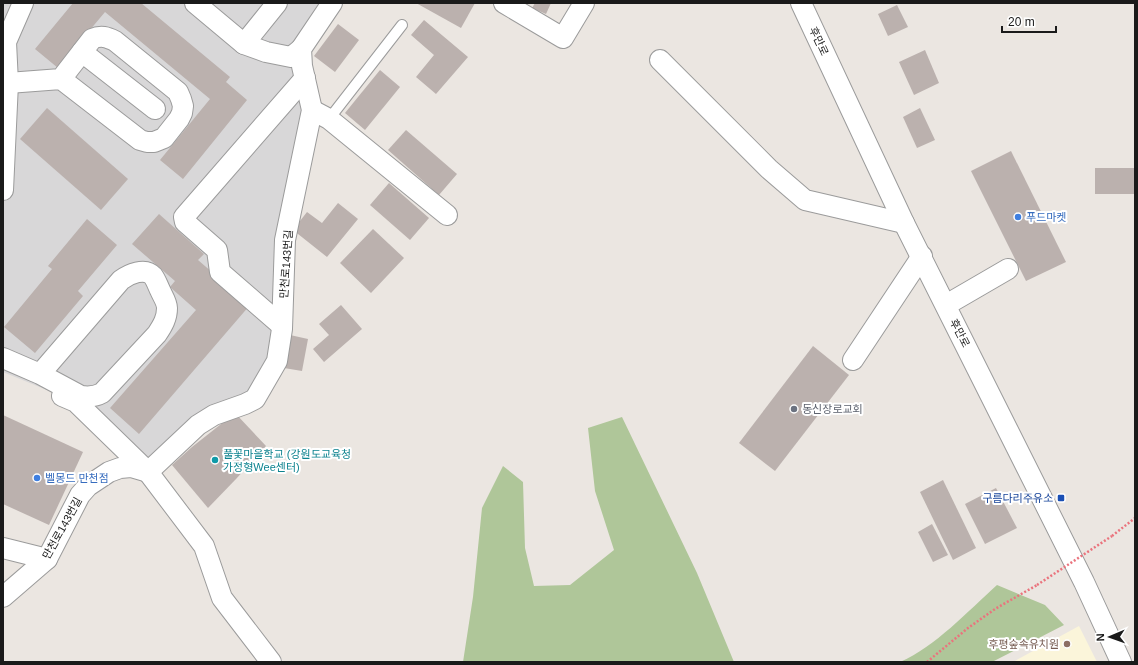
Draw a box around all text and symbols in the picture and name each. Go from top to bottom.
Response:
scale bar [1002,8,1056,34]
text: 20 m [1008,15,1035,29]
street label: 후만로 [807,25,831,57]
place label: 푸드마켓 [1026,211,1066,223]
marker: 푸드마켓 [1013,212,1023,222]
street label: 만천로143번길 [278,229,294,299]
street label: 후만로 [948,317,972,349]
place label: 동신장로교회 [802,403,863,415]
marker: 동신장로교회 [789,404,799,414]
place label: 풀꽃마을학교 (강원도교육청 가정형Wee센터) [223,448,351,473]
marker: 풀꽃마을학교 (강원도교육청 가정형Wee센터) [210,455,220,465]
place label: 벨몽드 만천점 [45,472,109,484]
marker: 벨몽드 만천점 [32,473,42,483]
place label: 구름다리주유소 [982,492,1053,504]
marker: 구름다리주유소 [1056,493,1066,503]
street label: 만천로143번길 [40,495,84,561]
north arrow [1090,617,1130,657]
text: N [1094,633,1106,642]
place label: 후평숲속유치원 [988,638,1059,650]
marker: 후평숲속유치원 [1062,639,1072,649]

